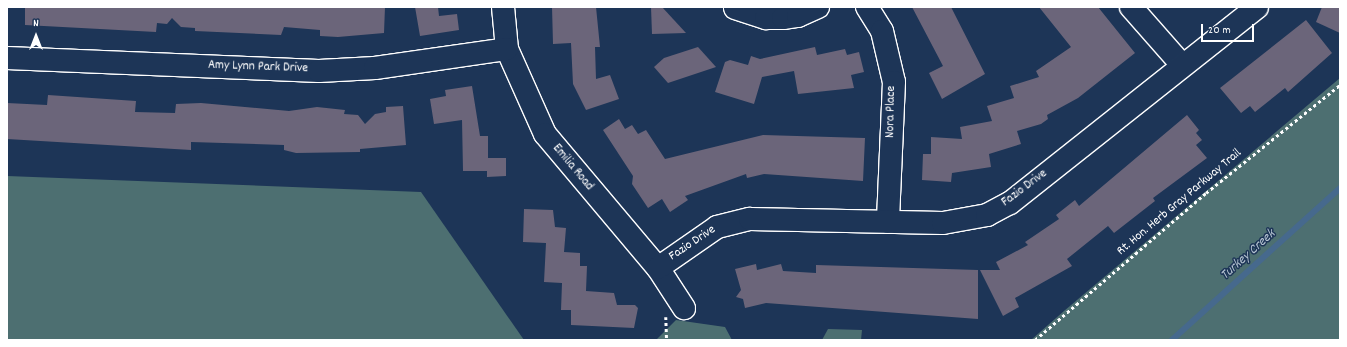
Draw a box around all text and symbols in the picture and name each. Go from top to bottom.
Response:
north arrow [16,16,56,56]
text: N [33,16,39,32]
scale bar [1203,16,1256,42]
text: 20 m [1208,22,1231,39]
street label: Amy Lynn Park Drive [208,58,308,78]
street label: Nora Place [884,86,900,138]
street label: Emilia Road [548,142,596,194]
street label: Rt. Hon. Herb Gray Parkway Trail [1115,146,1245,260]
street label: Fazio Drive [999,167,1051,211]
street label: Fazio Drive [667,223,719,265]
water label: Turkey Creek [1217,226,1279,284]

